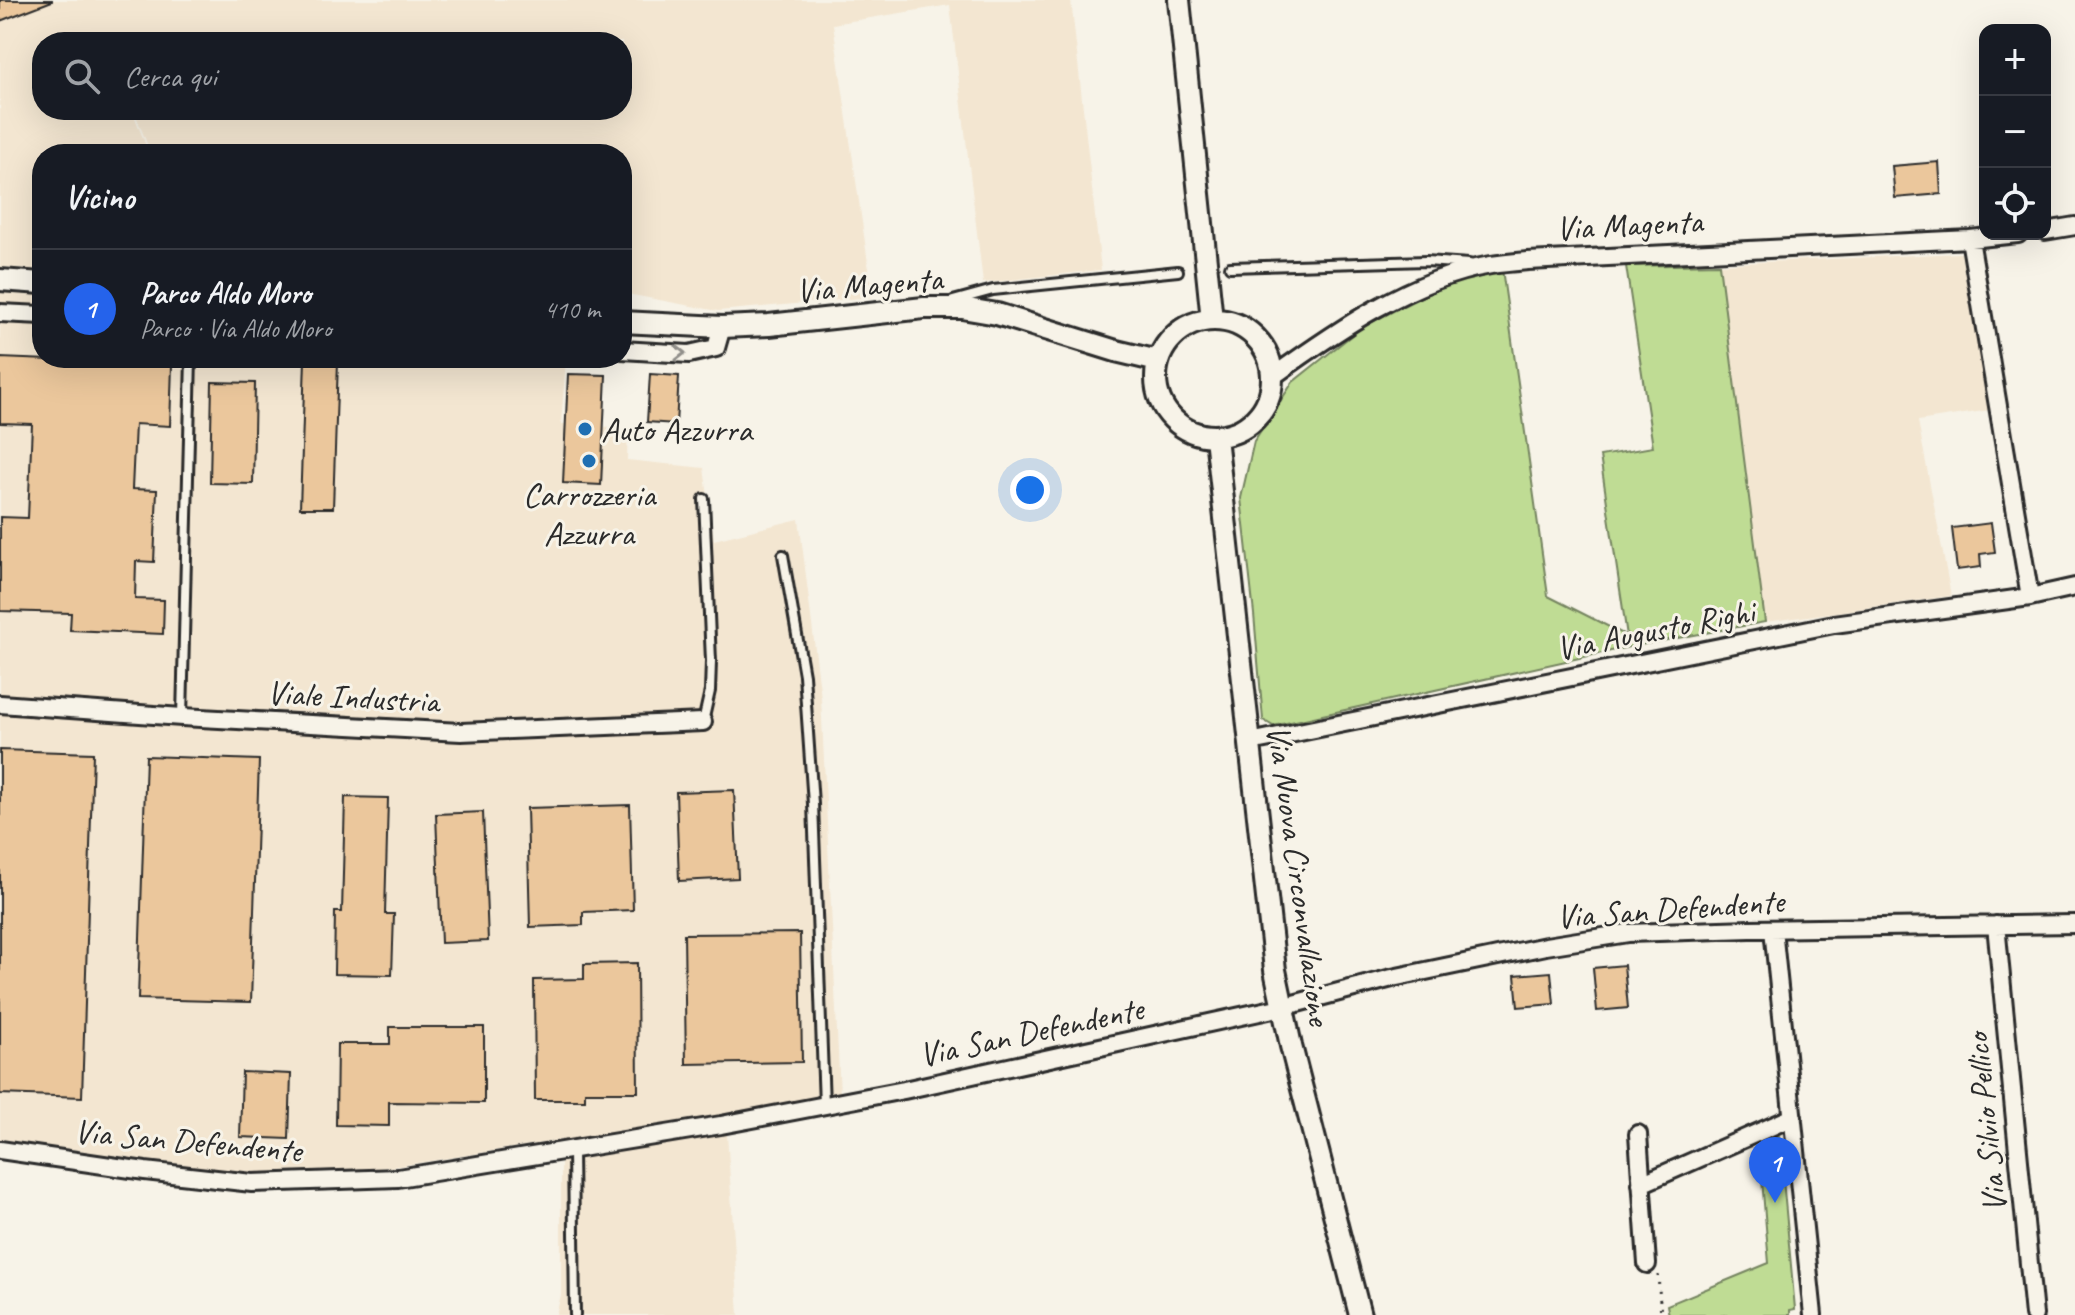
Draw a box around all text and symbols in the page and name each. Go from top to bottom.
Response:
map controls [1979,24,2051,240]
button: + [1979,24,2051,96]
search box [32,32,632,120]
icon: search [60,54,104,98]
text: Cerca qui [124,57,217,95]
button: − [1979,96,2051,168]
button: locate [1979,168,2051,240]
text: Vicino [64,175,134,218]
street label: Via Magenta [1555,199,1706,250]
street label: Via Magenta [794,256,946,312]
text: Parco Aldo Moro [140,274,311,312]
text: 1 [84,293,96,326]
text: 410 m [544,293,600,326]
text: Parco · Via Aldo Moro [140,312,331,345]
one-way arrow [674,344,687,362]
place label: Auto Azzurra [601,408,754,451]
marker: Auto Azzurra [576,420,594,438]
marker: Carrozzeria Azzurra [580,452,598,470]
your location [1010,470,1050,510]
place label: Carrozzeria Azzurra [523,473,657,555]
street label: Via Augusto Righi [1552,589,1761,670]
street label: Viale Industria [266,671,443,723]
street label: Via Nuova Circonvallazione [1257,722,1342,1030]
street label: Via San Defendente [1555,879,1788,938]
street label: Via San Defendente [915,986,1150,1076]
street label: Via Silvio Pellico [1954,1027,2016,1215]
street label: Via San Defendente [73,1109,306,1172]
pin: 1 [1749,1137,1801,1203]

